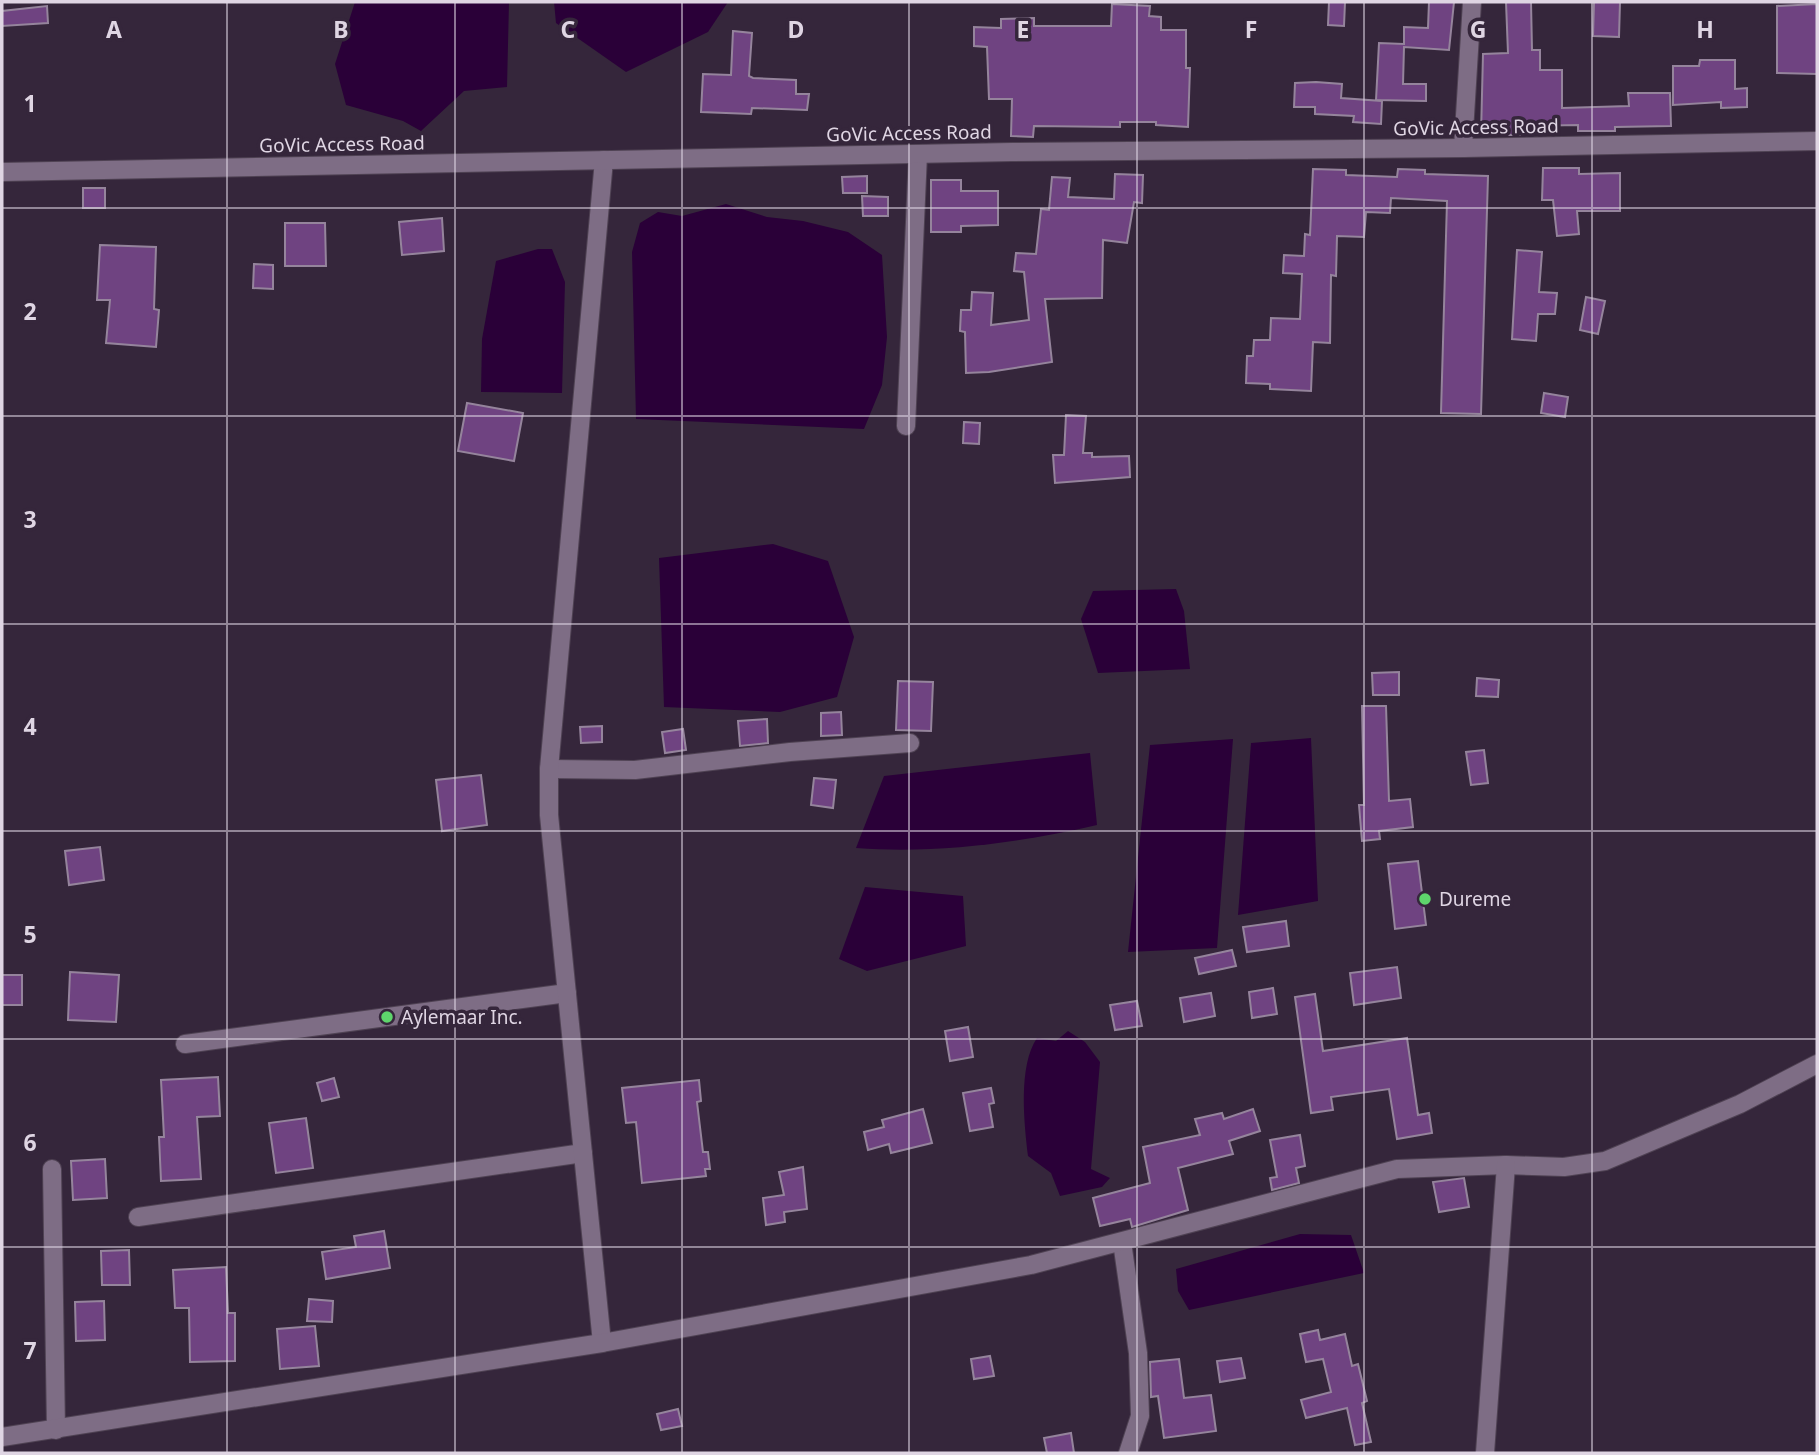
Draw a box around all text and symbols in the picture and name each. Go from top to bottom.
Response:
text: A [106,13,122,45]
text: B [333,13,349,45]
text: C [561,13,576,45]
text: D [788,13,804,45]
text: E [1017,13,1029,45]
text: F [1245,13,1257,45]
text: G [1470,13,1486,45]
text: H [1696,13,1714,45]
text: 1 [23,87,37,119]
street label: GoVic Access Road [1393,113,1559,141]
street label: GoVic Access Road [826,119,992,147]
street label: GoVic Access Road [259,130,425,158]
text: 2 [23,295,37,327]
text: 3 [23,503,37,535]
text: 4 [23,710,37,742]
place label: Dureme [1439,886,1511,912]
marker: Dureme [1417,891,1433,907]
text: 5 [23,918,37,950]
place label: Aylemaar Inc. [401,1004,523,1030]
marker: Aylemaar Inc. [379,1009,395,1025]
text: 6 [23,1126,37,1158]
text: 7 [23,1334,37,1366]

